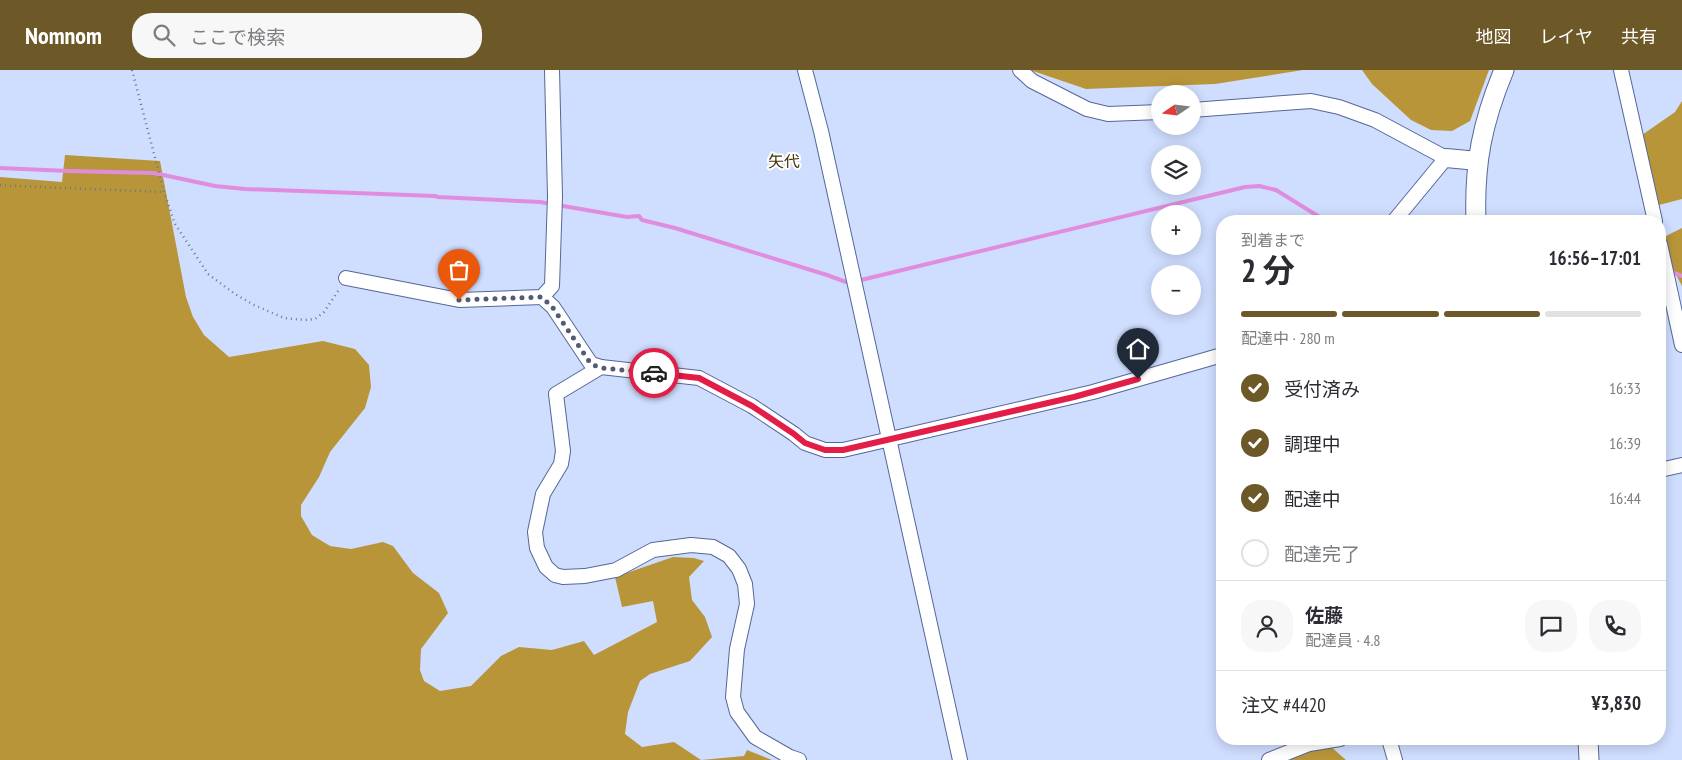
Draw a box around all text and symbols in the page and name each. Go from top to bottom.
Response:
search box [132,13,482,58]
text: Nomnom [25,20,102,51]
icon: search [150,21,178,49]
text: ここで検索 [190,25,285,49]
text: 地図 [1476,25,1512,48]
text: レイヤ [1540,25,1593,48]
text: 共有 [1621,25,1657,48]
north arrow [1151,85,1201,135]
map controls [1151,85,1201,315]
button: layers [1151,145,1201,195]
district label: 矢代 [768,151,800,171]
button: + [1151,205,1201,255]
text: 到着まで [1241,230,1305,250]
text: 16:56–17:01 [1548,246,1641,270]
pin [438,249,480,300]
text: 2 分 [1241,249,1295,291]
icon: bag [445,256,473,284]
button: − [1151,265,1201,315]
pin [1117,328,1159,379]
text: 配達中 · 280 m [1241,328,1335,348]
icon: home [1124,335,1152,363]
courier [629,348,679,398]
icon: car [640,359,668,387]
icon: check [1241,374,1269,402]
text: 受付済み [1284,377,1360,401]
text: 16:33 [1609,378,1641,398]
icon: check [1241,429,1269,457]
text: 調理中 [1284,432,1341,456]
text: 16:39 [1609,433,1641,453]
icon: check [1241,484,1269,512]
text: 配達中 [1284,487,1341,511]
text: 16:44 [1609,488,1641,508]
text: 配達完了 [1284,542,1360,566]
button: person [1241,600,1293,652]
button: chat [1525,600,1577,652]
button: phone [1589,600,1641,652]
text: 佐藤 [1305,603,1343,627]
text: 配達員 · 4.8 [1305,630,1380,650]
text: ¥3,830 [1591,691,1641,715]
text: 注文 #4420 [1241,693,1326,717]

